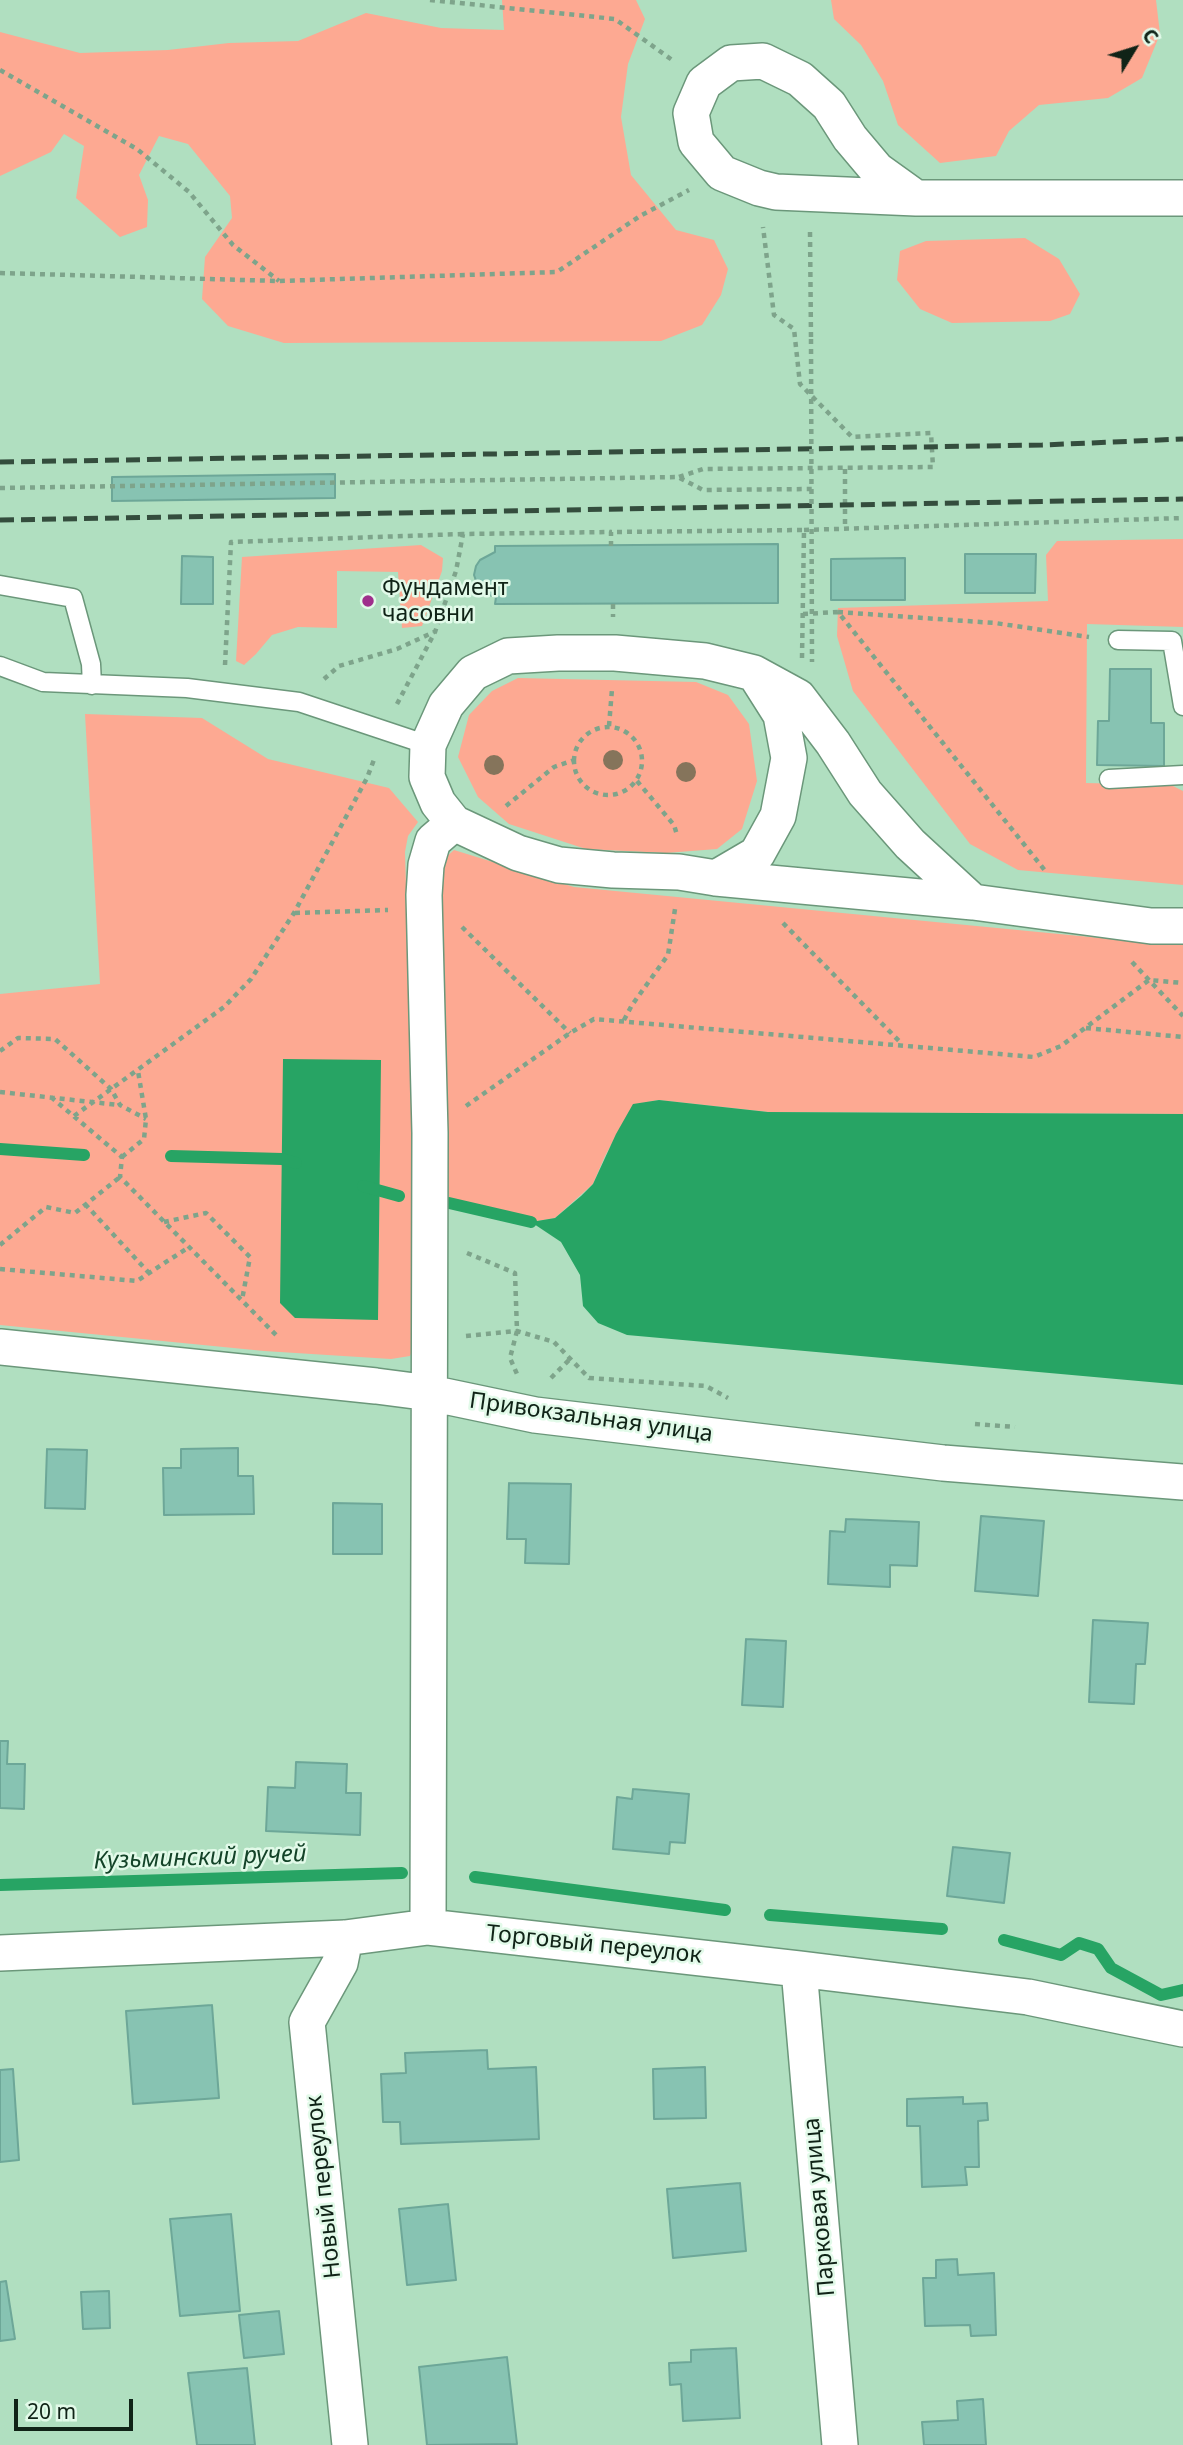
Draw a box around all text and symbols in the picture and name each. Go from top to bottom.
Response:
north arrow [1099,14,1169,84]
text: С [1137,23,1165,49]
place label: Фундамент часовни [382,574,509,628]
marker: Фундамент часовни [360,593,376,609]
street label: Привокзальная улица [468,1387,714,1449]
water label: Кузьминский ручей [93,1840,307,1876]
street label: Торговый переулок [485,1920,703,1970]
street label: Новый переулок [301,2094,347,2280]
street label: Парковая улица [798,2117,842,2297]
scale bar [18,2386,136,2430]
text: 20 m [27,2397,76,2425]

